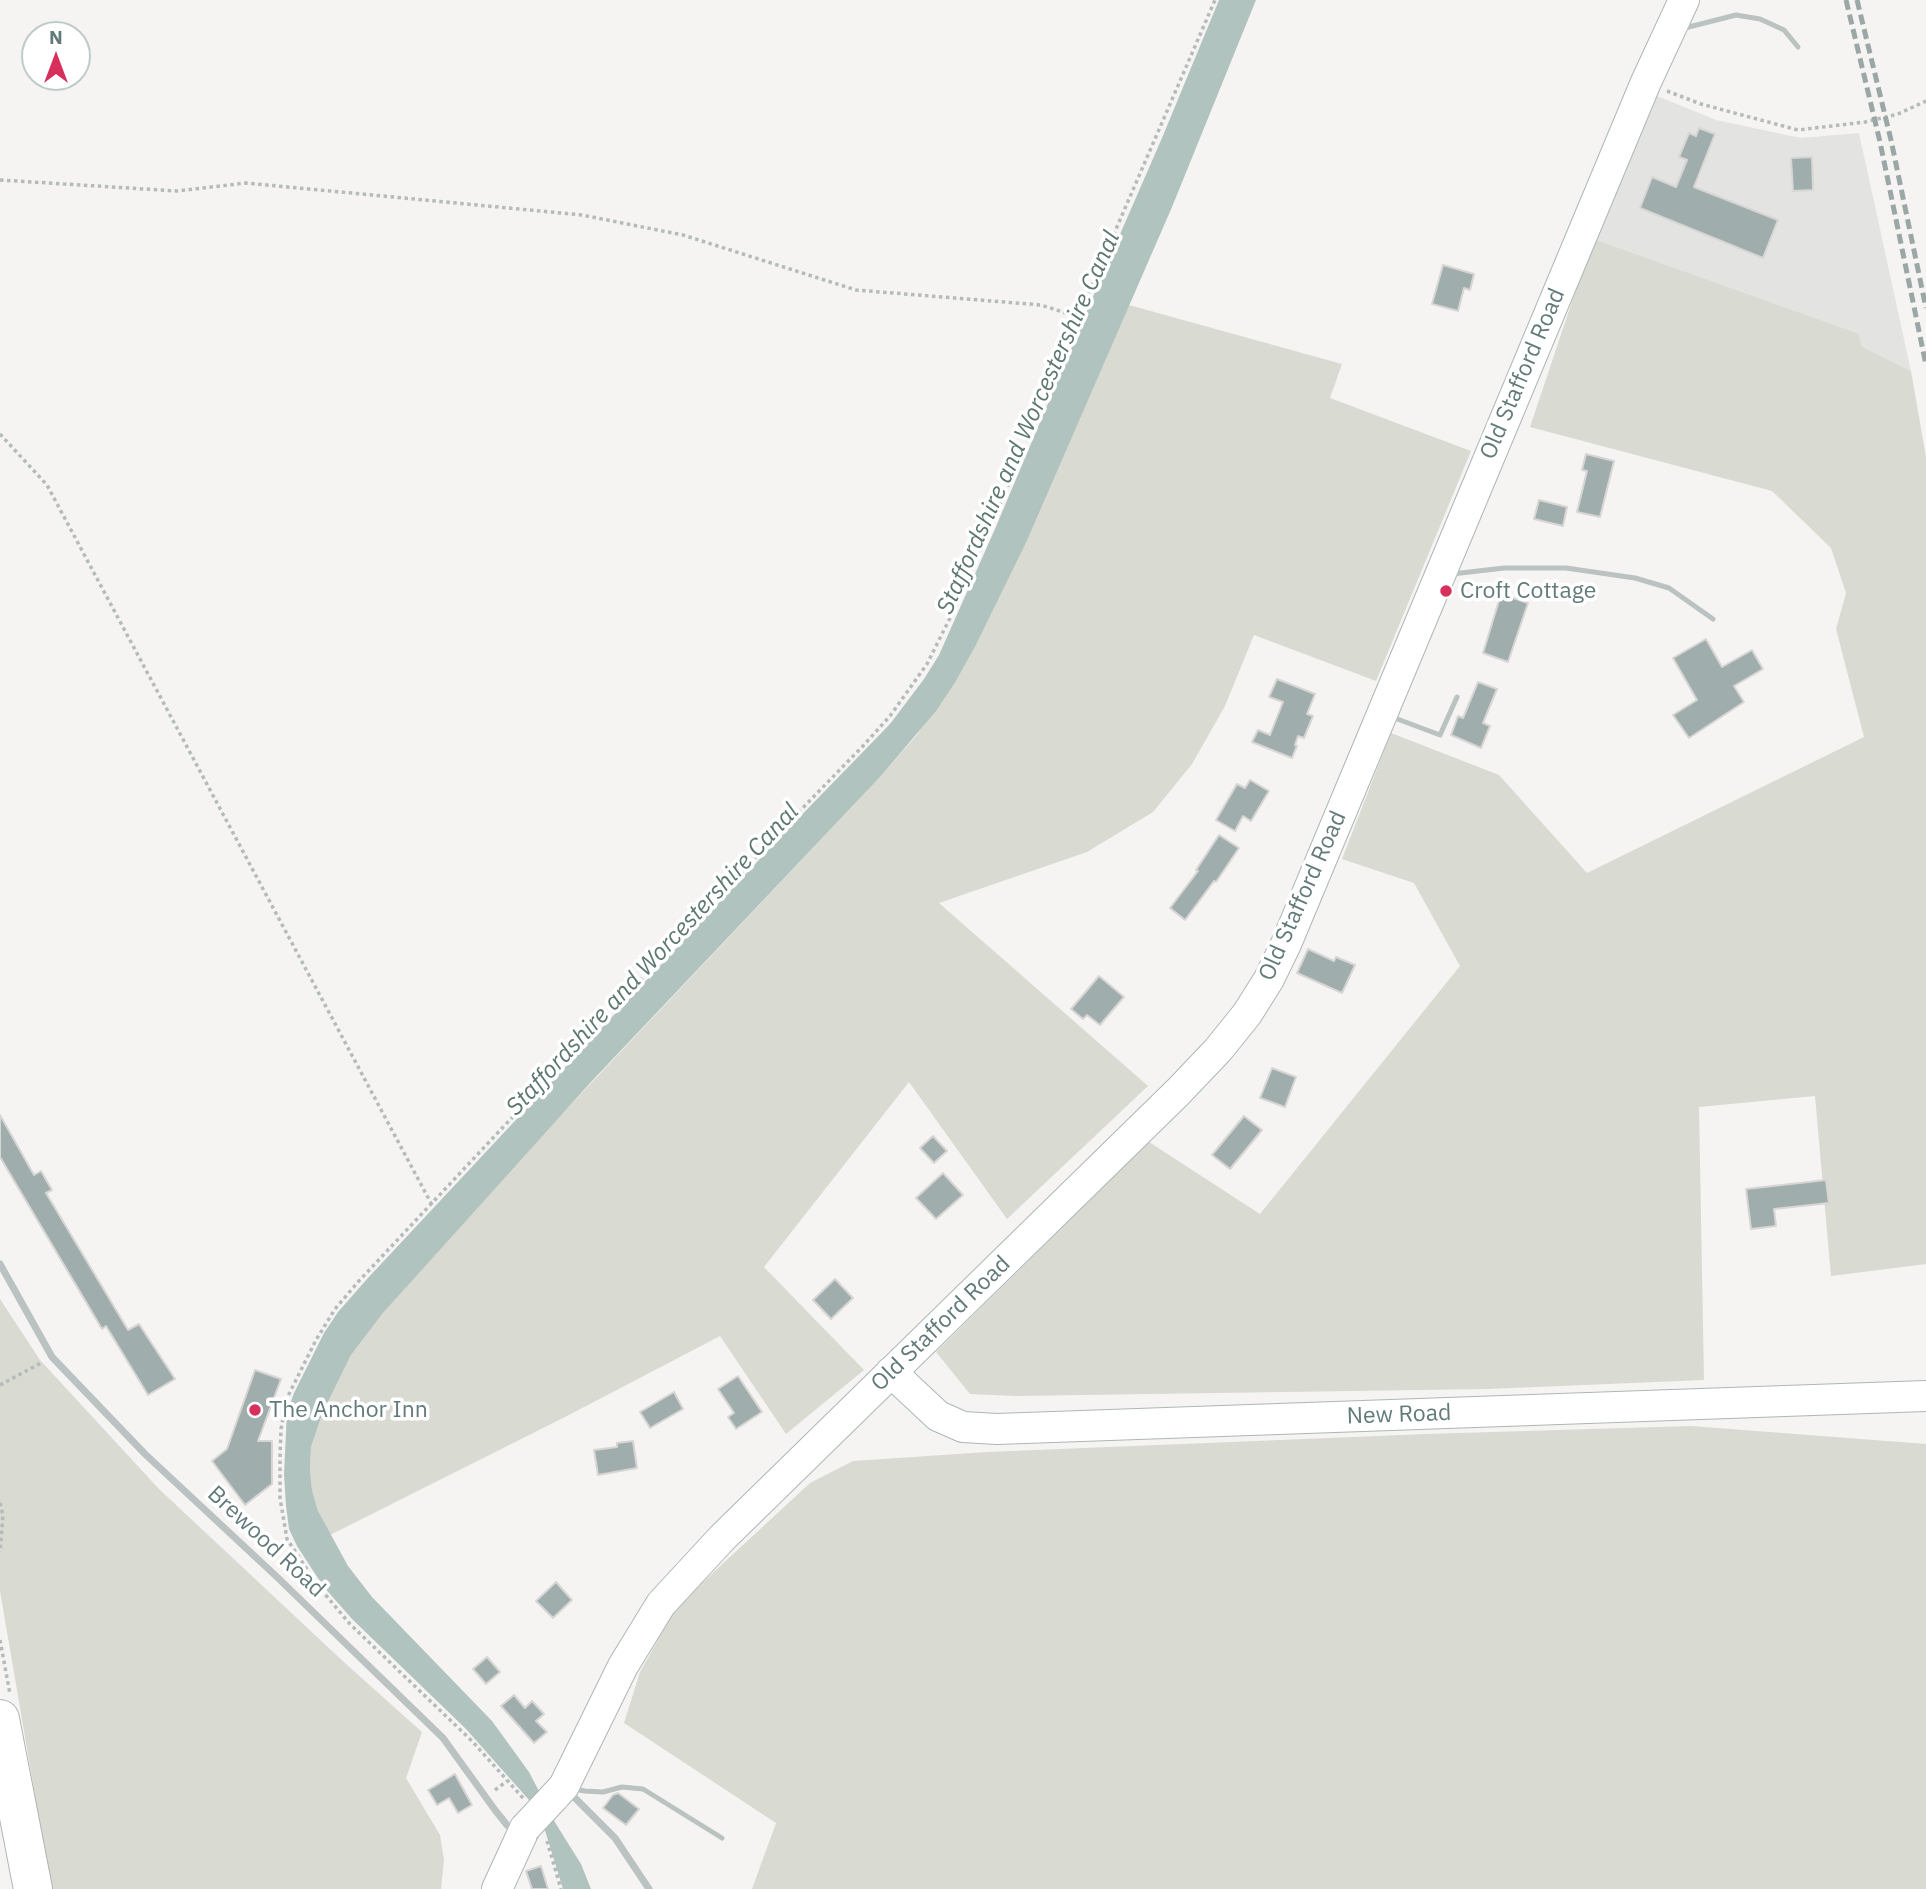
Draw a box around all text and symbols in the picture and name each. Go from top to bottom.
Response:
north arrow [21,21,91,91]
text: N [49,25,63,49]
water label: Staffordshire and Worcestershire Canal [931,227,1127,619]
street label: Old Stafford Road [1475,285,1571,463]
place label: Croft Cottage [1460,577,1596,605]
marker: Croft Cottage [1438,583,1454,599]
water label: Staffordshire and Worcestershire Canal [501,798,805,1122]
street label: Old Stafford Road [1253,807,1353,985]
street label: Old Stafford Road [866,1251,1016,1397]
place label: The Anchor Inn [269,1396,428,1424]
street label: New Road [1346,1399,1452,1431]
marker: The Anchor Inn [247,1402,263,1418]
street label: Brewood Road [201,1480,331,1604]

